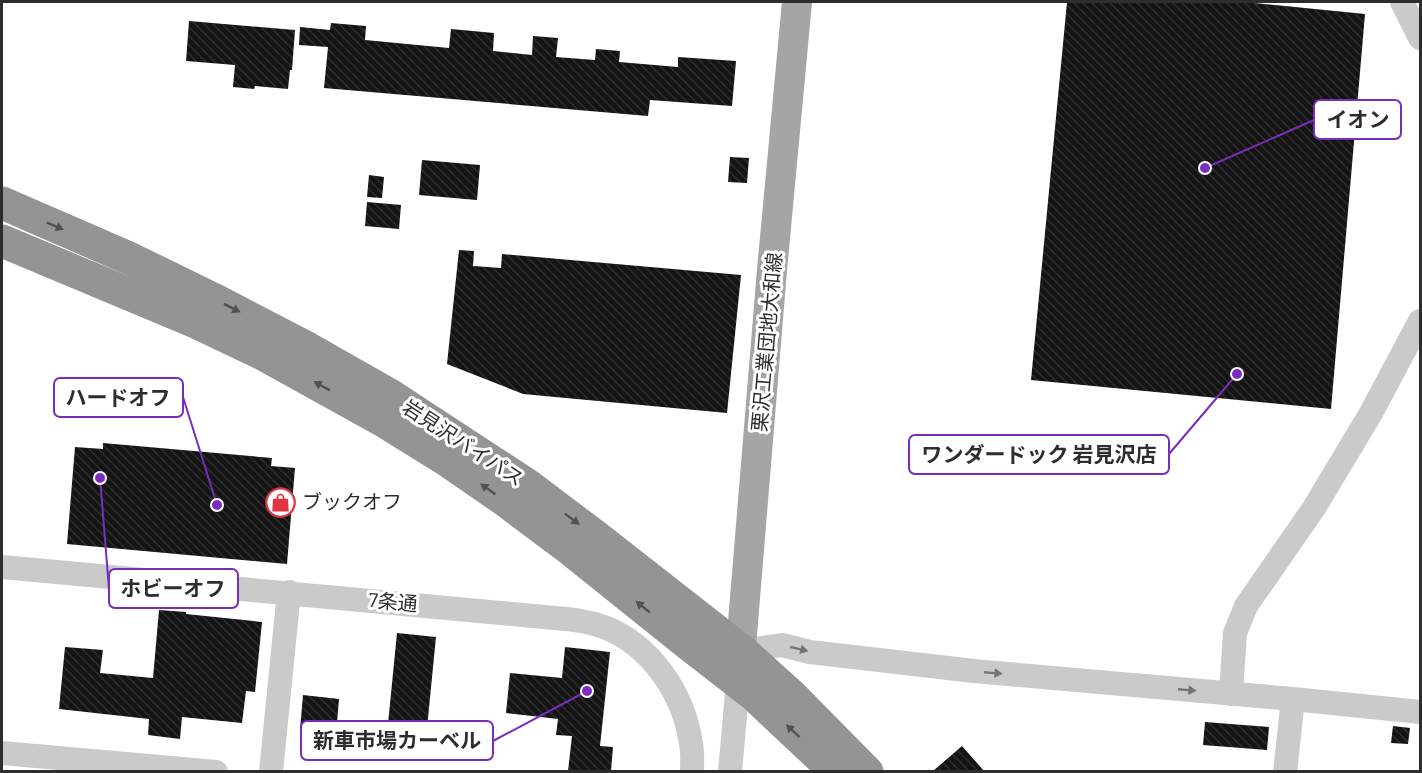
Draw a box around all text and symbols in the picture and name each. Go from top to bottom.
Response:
callout: イオン [1314,100,1401,139]
text: イオン [1327,106,1390,131]
one-way arrow [47,221,65,231]
street label: 栗沢工業団地大和線 [746,251,786,433]
one-way arrow [223,304,240,313]
callout: ハードオフ [54,378,183,417]
one-way arrow [314,381,331,391]
text: ハードオフ [66,384,171,409]
street label: 岩見沢バイパス [398,394,529,490]
callout: ワンダードック 岩見沢店 [909,435,1169,474]
text: ワンダードック 岩見沢店 [921,441,1157,466]
one-way arrow [480,484,496,495]
shop icon: ブックオフ [265,486,297,518]
place label: ブックオフ [302,489,402,513]
one-way arrow [564,513,580,525]
callout: ホビーオフ [109,569,238,608]
text: ホビーオフ [121,575,226,600]
street label: 7条通 [367,587,419,615]
one-way arrow [635,601,651,614]
one-way arrow [790,645,808,655]
one-way arrow [983,668,1002,678]
one-way arrow [1177,685,1196,695]
callout: 新車市場カーベル [301,721,493,760]
one-way arrow [786,724,801,738]
text: 新車市場カーベル [313,727,481,752]

